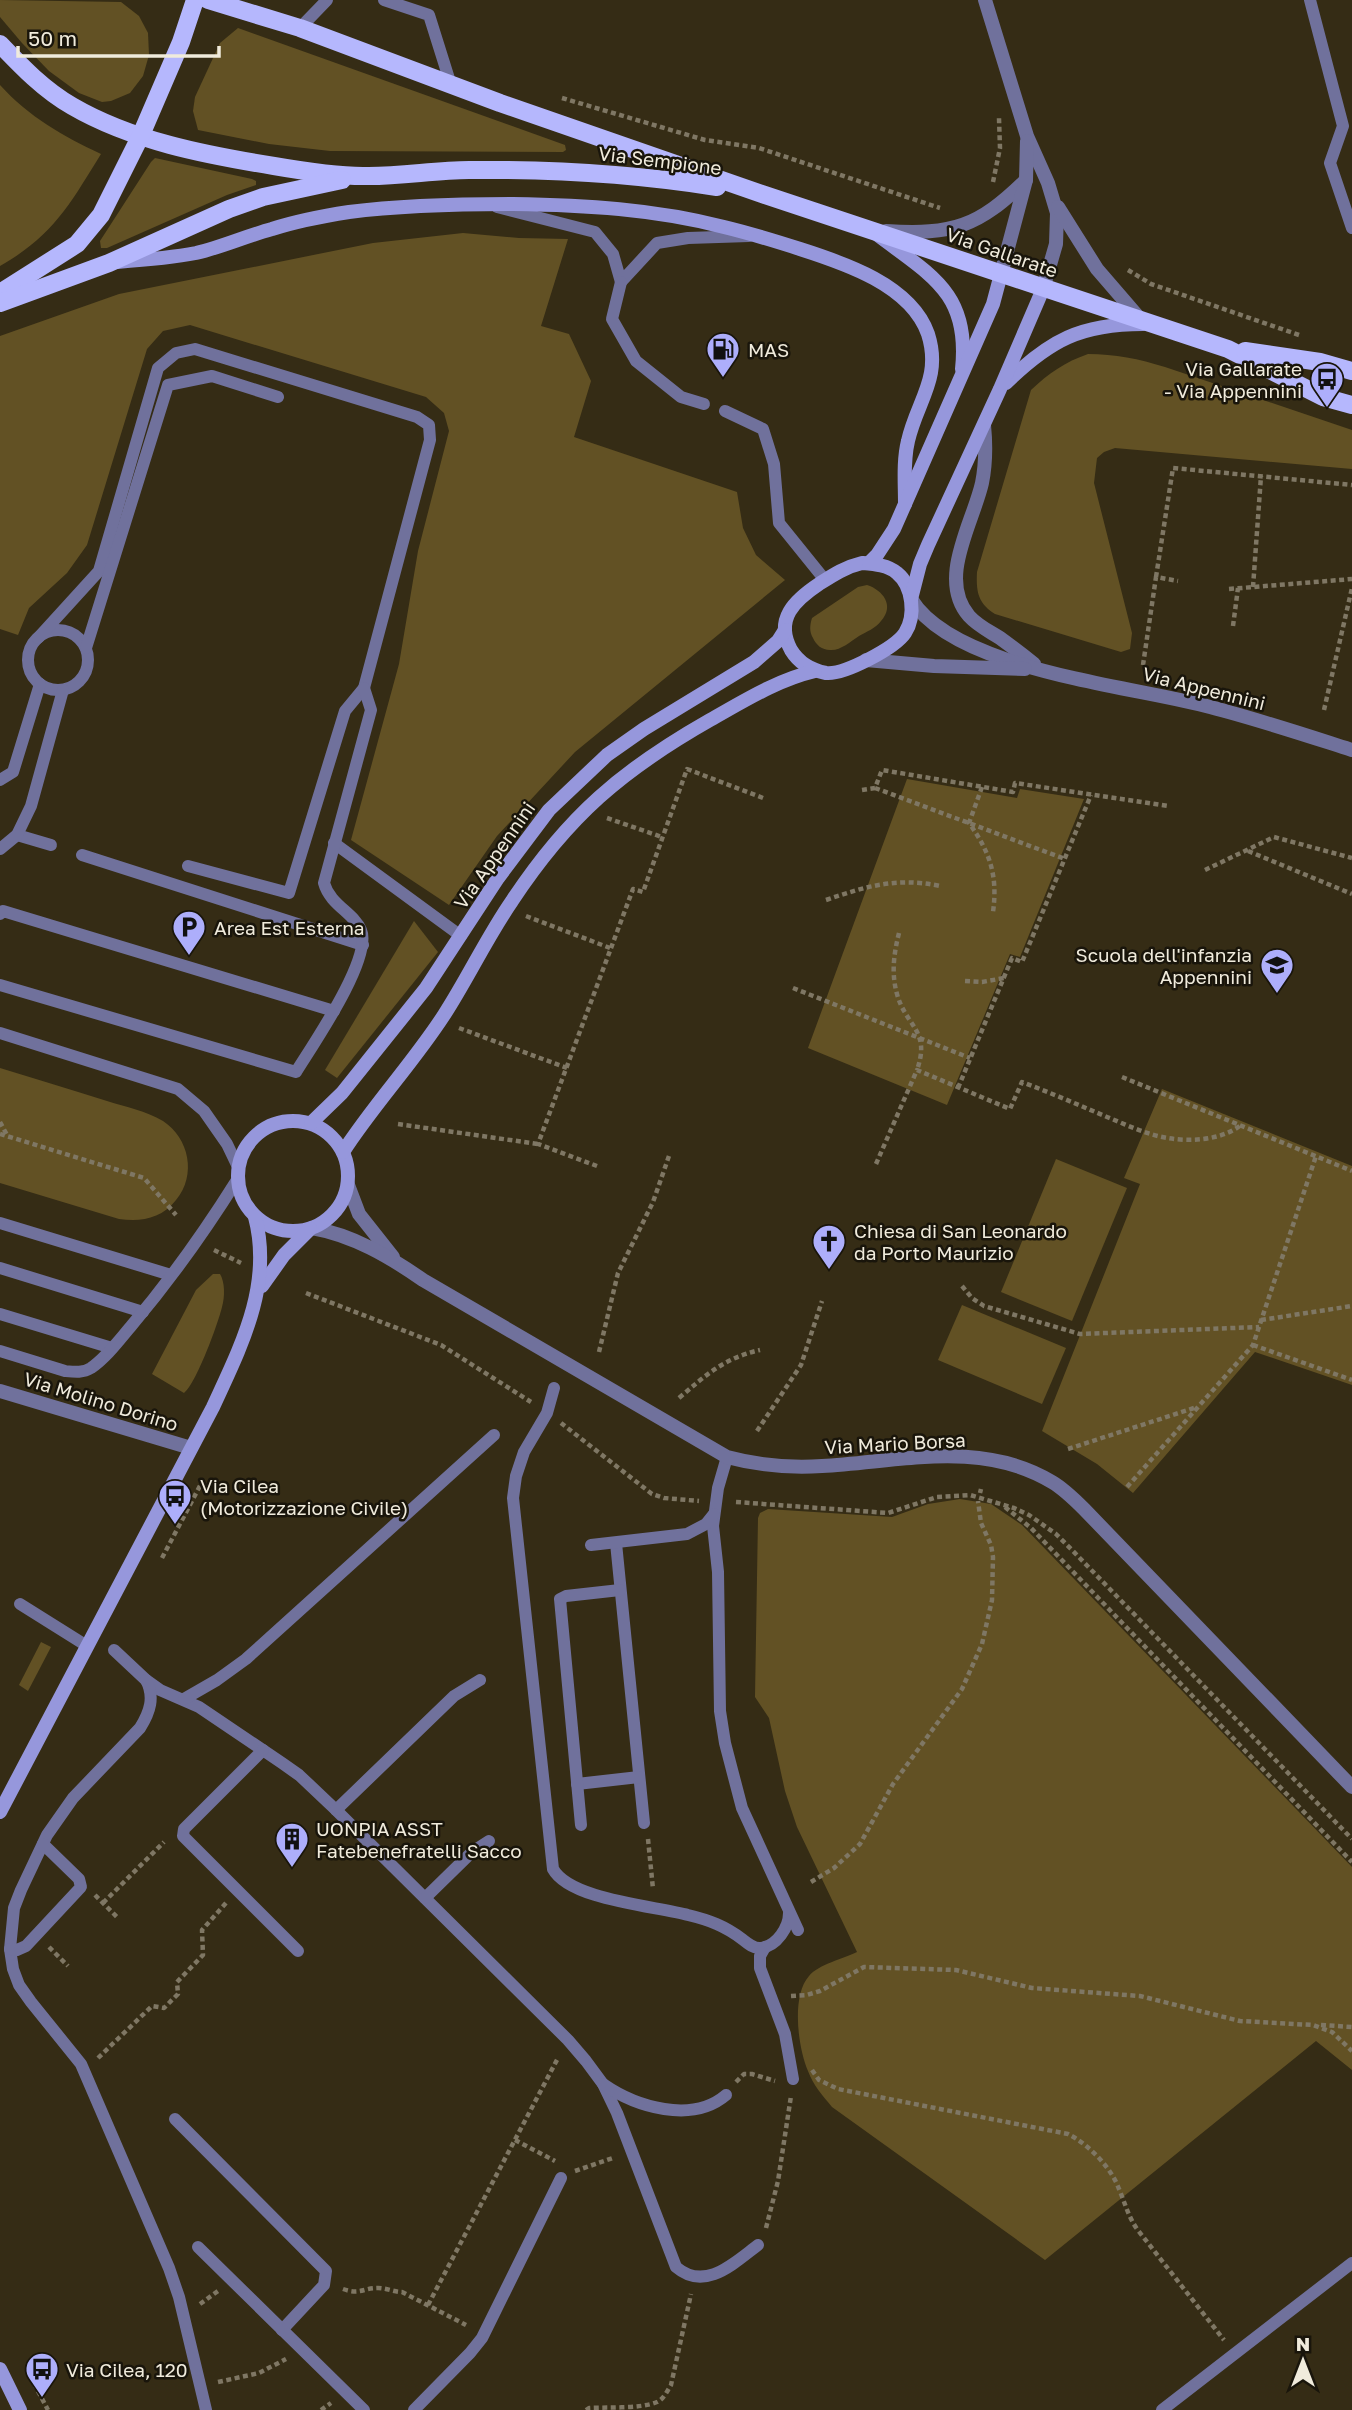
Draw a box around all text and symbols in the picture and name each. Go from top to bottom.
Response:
scale bar [18,14,219,58]
text: 50 m [28,25,77,51]
street label: Via Sempione [597,141,723,179]
street label: Via Gallarate [943,222,1061,282]
fuel station icon: MAS [704,330,742,379]
place label: MAS [748,338,789,361]
place label: Via Gallarate - Via Appennini [1164,357,1302,402]
bus stop icon: Via Gallarate - Via Appennini [1308,360,1346,409]
street label: Via Appennini [1140,662,1268,714]
street label: Via Appennini [449,797,539,913]
parking icon: Area Est Esterna [170,908,208,957]
place label: Area Est Esterna [214,916,365,939]
place label: Scuola dell'infanzia Appennini [1075,943,1252,988]
school or university icon: Scuola dell'infanzia Appennini [1258,946,1296,995]
place label: Chiesa di San Leonardo da Porto Maurizio [854,1219,1067,1264]
church icon: Chiesa di San Leonardo da Porto Maurizio [810,1222,848,1271]
street label: Via Molino Dorino [21,1367,181,1435]
street label: Via Mario Borsa [824,1428,966,1458]
place label: Via Cilea (Motorizzazione Civile) [200,1474,408,1519]
bus stop icon: Via Cilea (Motorizzazione Civile) [156,1477,194,1526]
place label: UONPIA ASST Fatebenefratelli Sacco [316,1817,522,1862]
building icon: UONPIA ASST Fatebenefratelli Sacco [273,1820,311,1869]
north arrow [1268,2326,1338,2396]
text: N [1296,2332,1310,2355]
bus stop icon: Via Cilea, 120 [23,2350,61,2399]
place label: Via Cilea, 120 [66,2358,187,2381]

